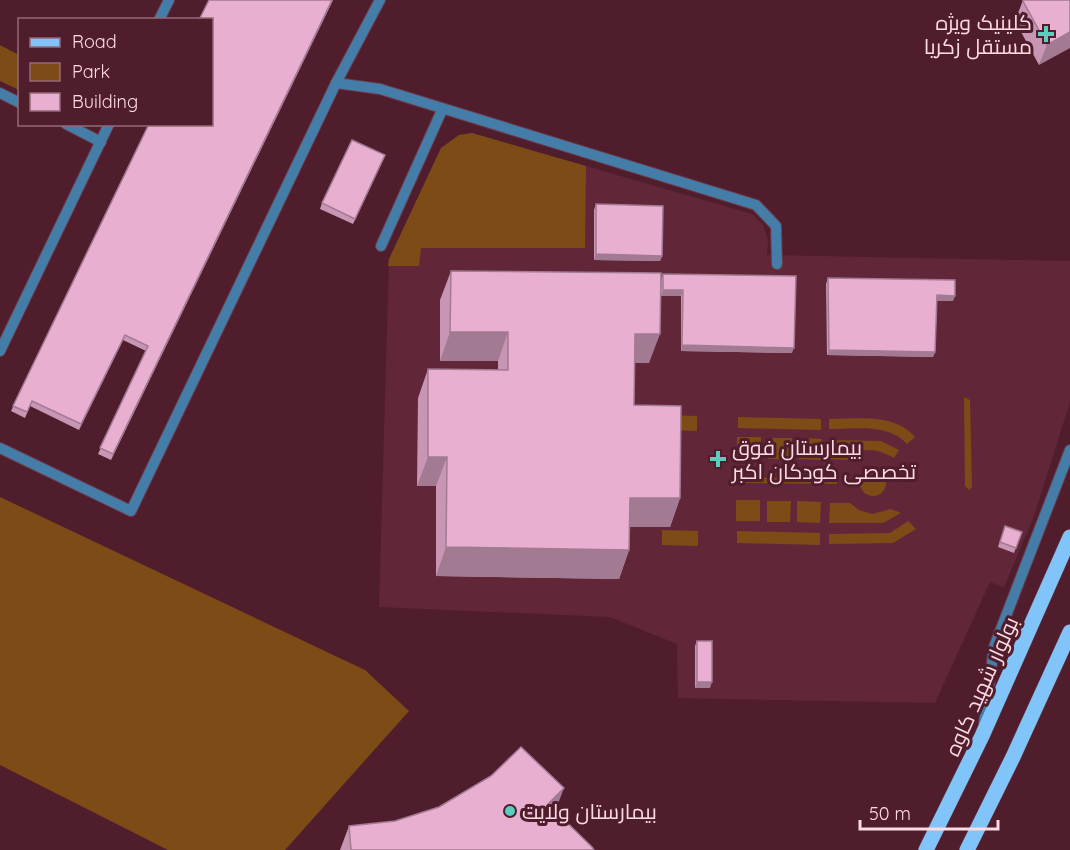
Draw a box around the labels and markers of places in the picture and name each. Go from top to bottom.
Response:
place label: کلینیک ویژه مستقل زکریا [924,9,1032,60]
marker: کلینیک ویژه مستقل زکریا [1037,25,1055,43]
place label: بیمارستان فوق تخصصی کودکان اکبر [731,434,916,485]
marker: بیمارستان فوق تخصصی کودکان اکبر [709,450,727,468]
place label: بیمارستان ولایت [522,798,657,825]
marker: بیمارستان ولایت [503,804,517,818]

